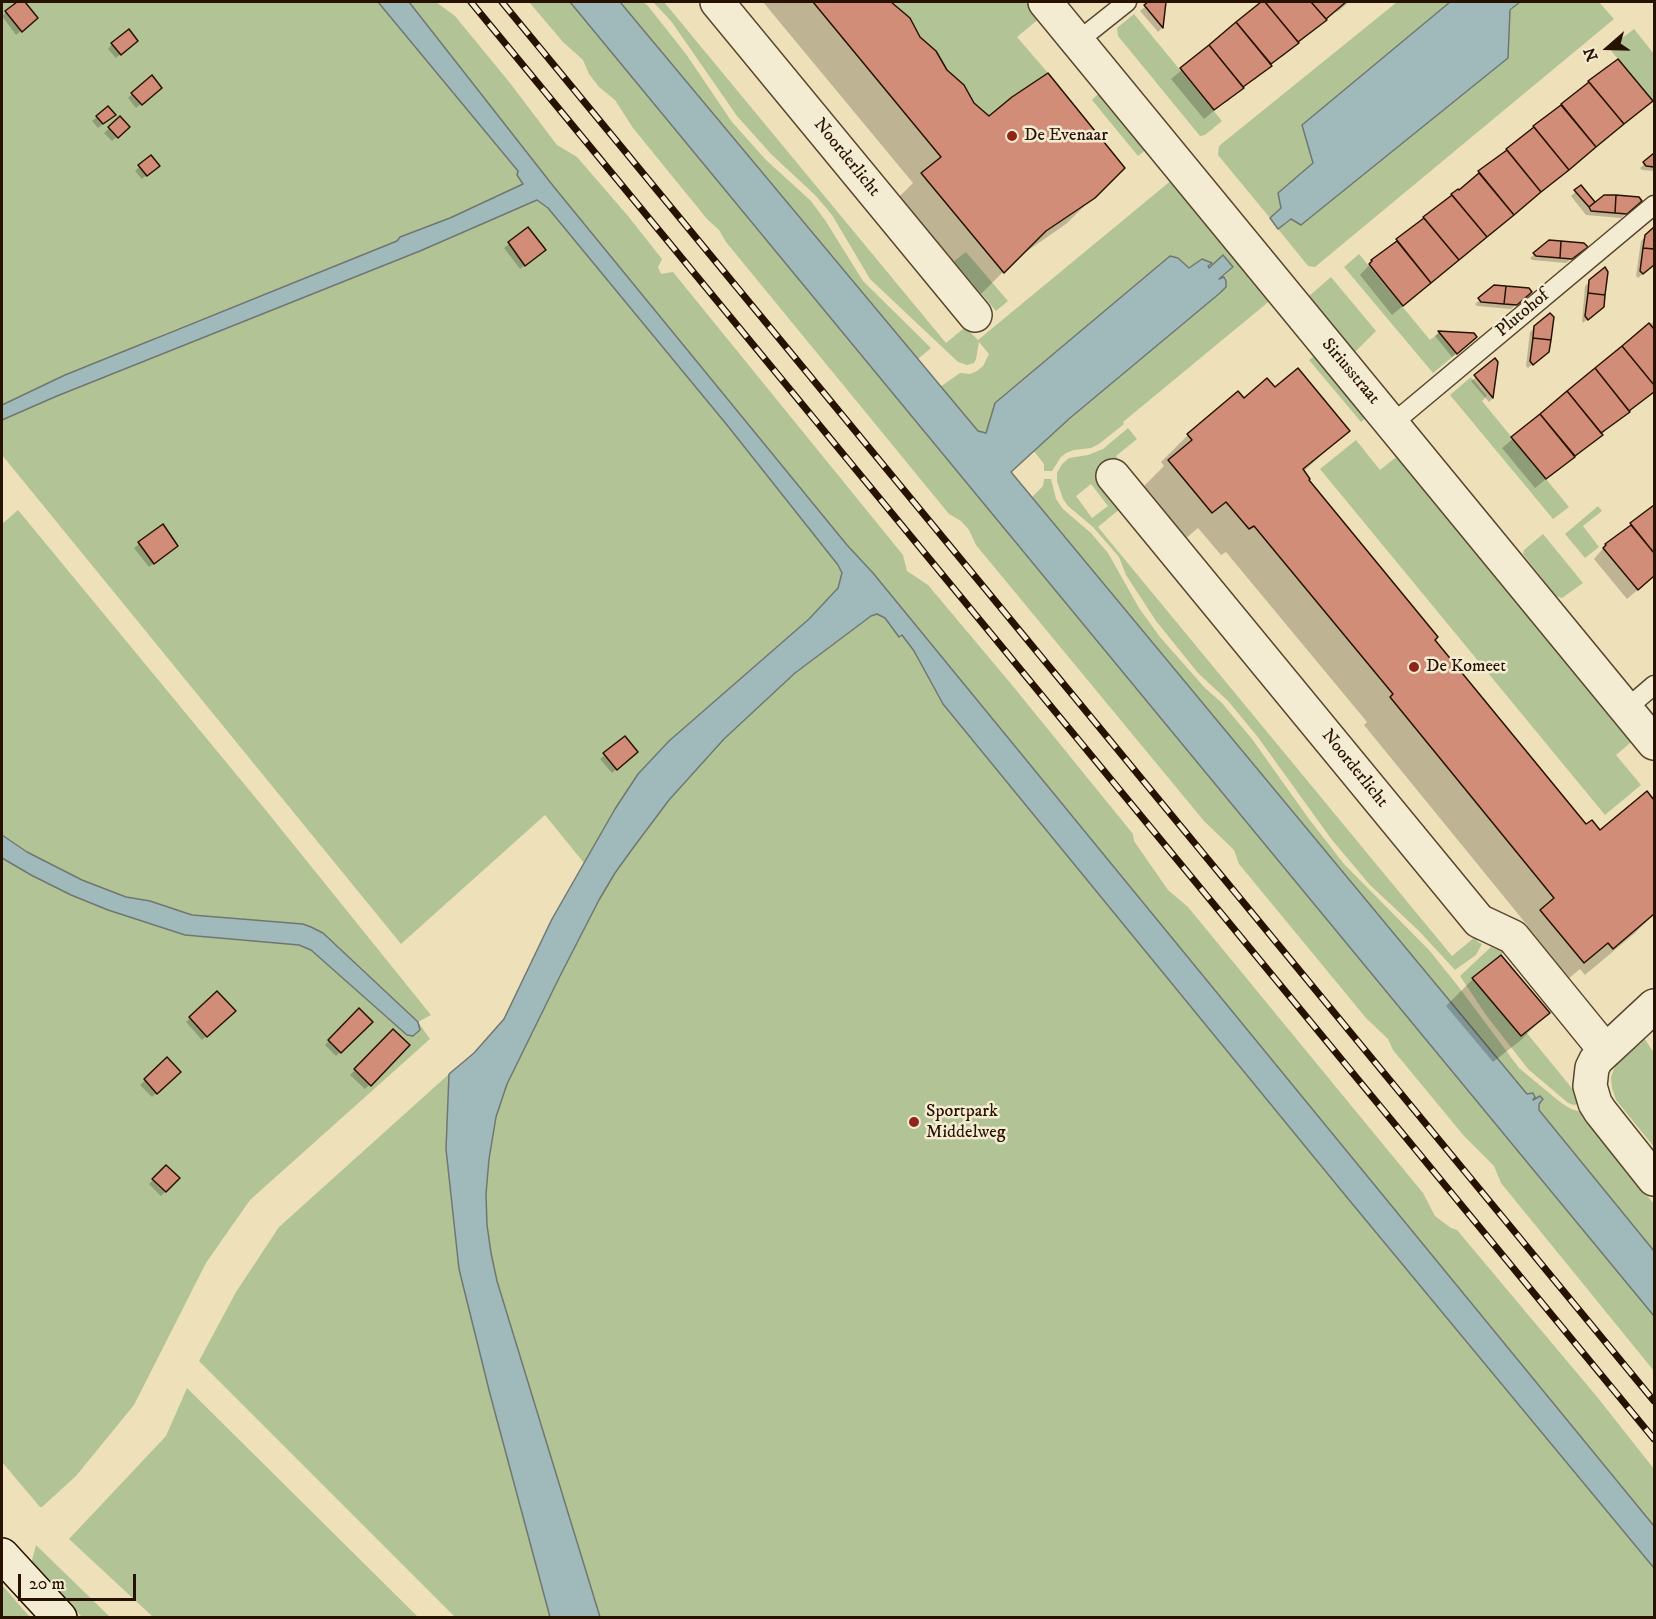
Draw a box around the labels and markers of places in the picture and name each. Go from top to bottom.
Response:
place label: De Evenaar [1024,125,1108,147]
marker: De Evenaar [1005,129,1019,143]
place label: De Komeet [1426,656,1506,678]
marker: De Komeet [1407,660,1421,674]
place label: Sportpark Middelweg [926,1101,1005,1144]
marker: Sportpark Middelweg [907,1115,921,1129]

